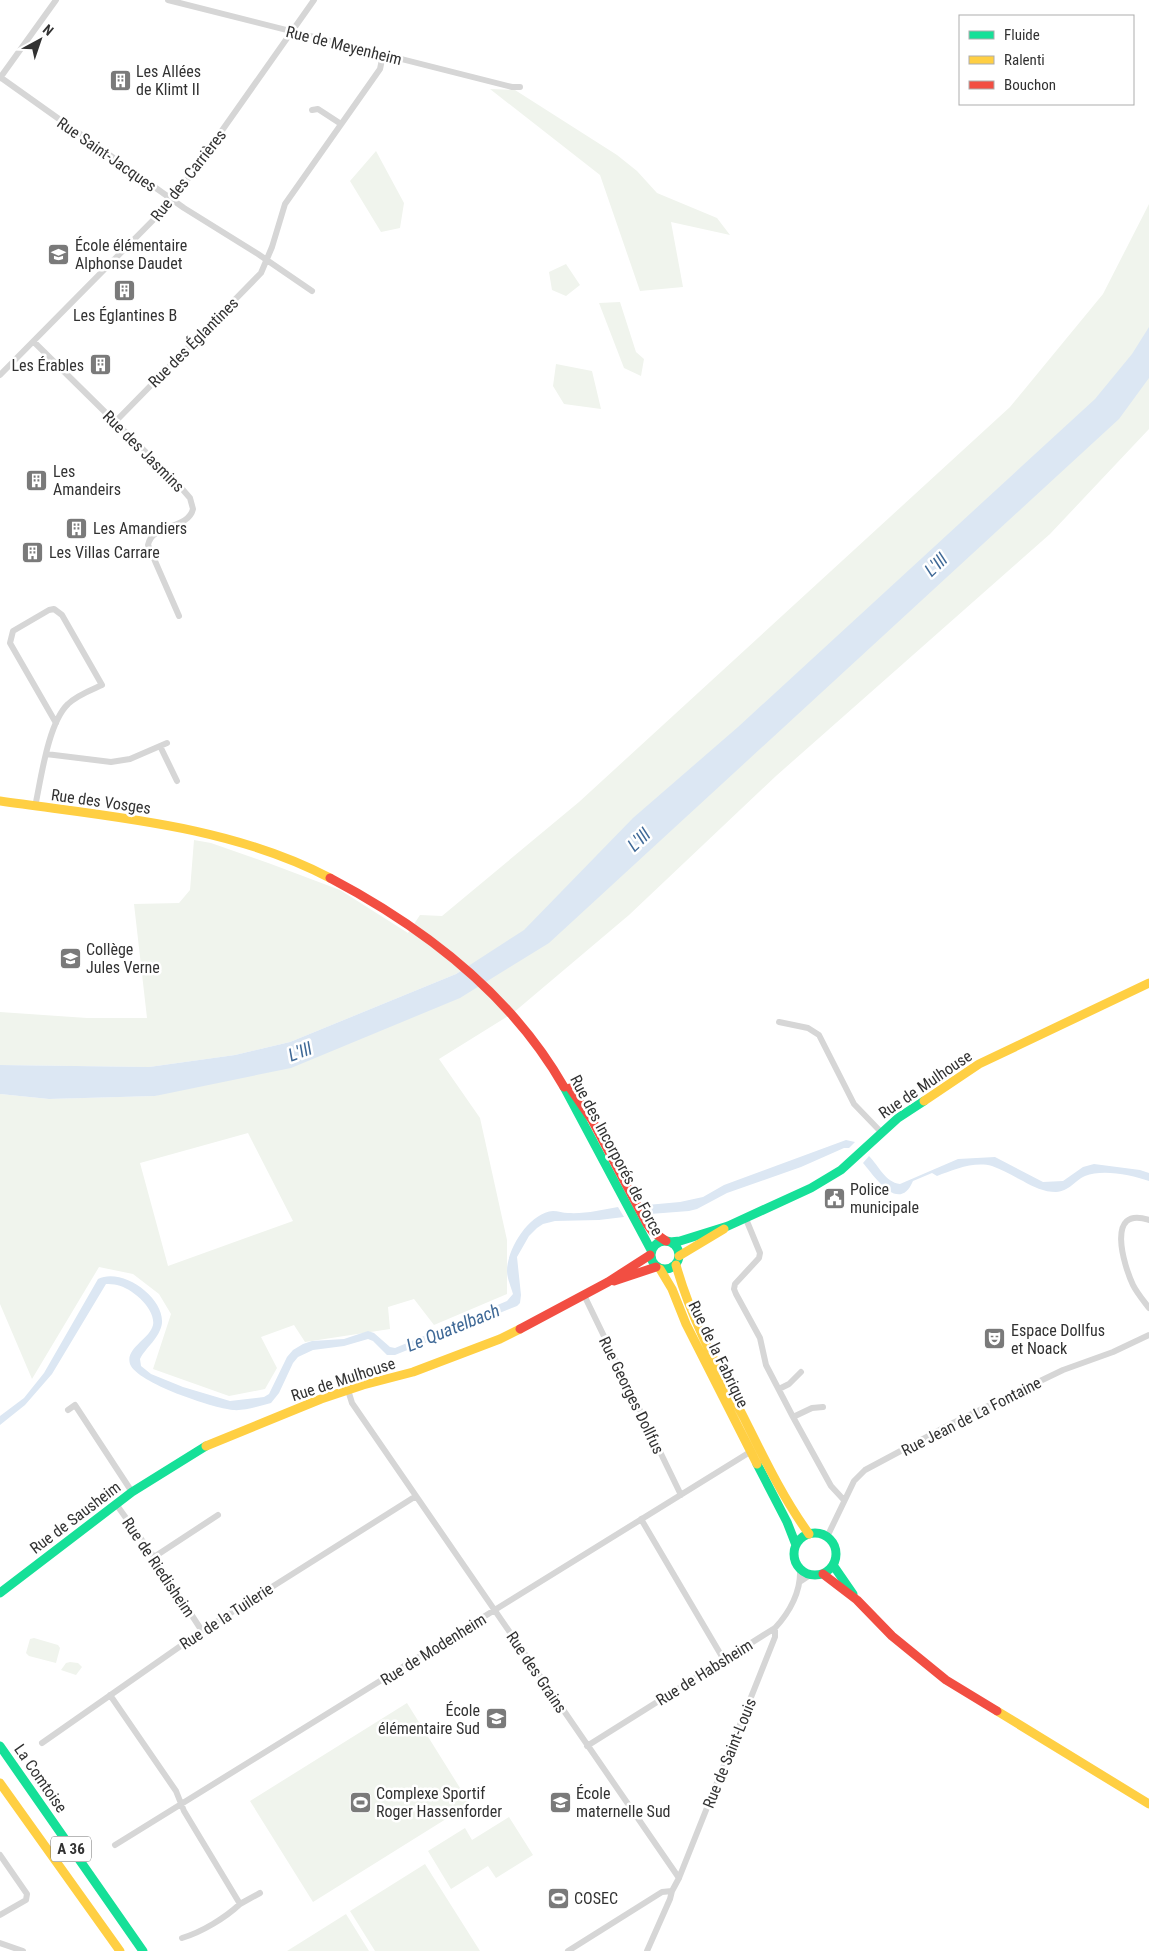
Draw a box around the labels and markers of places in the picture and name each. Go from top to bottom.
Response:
place label: Les Allées de Klimt II [136,62,201,99]
building icon: Les Allées de Klimt II [108,68,132,92]
place label: École élémentaire Alphonse Daudet [75,236,187,273]
school or university icon: École élémentaire Alphonse Daudet [47,242,71,266]
building icon: Les Églantines B [113,279,137,303]
place label: Les Églantines B [73,306,177,325]
building icon: Les Érables [88,353,112,377]
place label: Les Érables [11,356,84,375]
place label: Les Amandeirs [53,462,121,499]
building icon: Les Amandeirs [25,468,49,492]
building icon: Les Amandiers [65,516,89,540]
place label: Les Amandiers [93,519,187,538]
building icon: Les Villas Carrare [21,540,45,564]
place label: Les Villas Carrare [49,543,160,562]
place label: Collège Jules Verne [86,940,160,977]
school or university icon: Collège Jules Verne [58,946,82,970]
place label: Police municipale [850,1180,919,1217]
public building icon: Police municipale [822,1186,846,1210]
place label: Espace Dollfus et Noack [1011,1321,1105,1358]
theatre icon: Espace Dollfus et Noack [983,1327,1007,1351]
place label: École élémentaire Sud [378,1701,480,1738]
school or university icon: École élémentaire Sud [484,1707,508,1731]
place label: Complexe Sportif Roger Hassenforder [376,1784,502,1821]
place label: École maternelle Sud [576,1784,671,1821]
sports icon: Complexe Sportif Roger Hassenforder [348,1790,372,1814]
school or university icon: École maternelle Sud [548,1790,572,1814]
sports icon: COSEC [546,1886,570,1910]
place label: COSEC [574,1889,618,1908]

